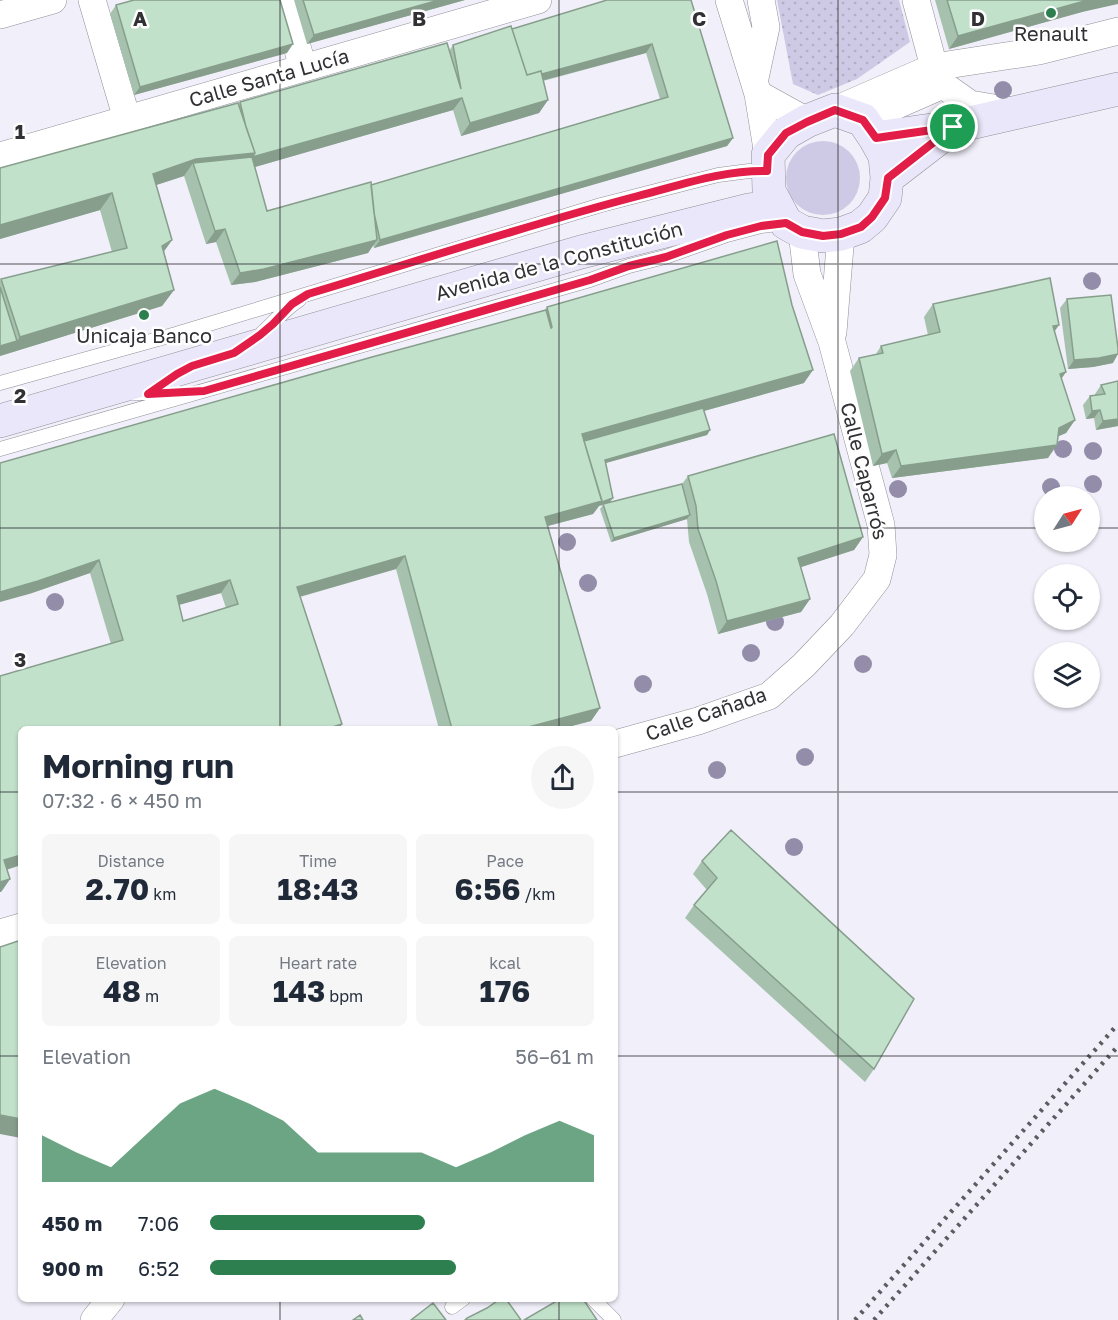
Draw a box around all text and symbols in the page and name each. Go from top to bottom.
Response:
text: A [133,6,147,30]
text: B [412,6,426,30]
text: C [692,6,706,30]
text: D [971,6,985,30]
marker: Renault [1044,6,1058,20]
place label: Renault [1014,21,1088,45]
street label: Calle Santa Lucía [186,43,351,111]
pin [927,101,978,152]
icon: arrive [936,110,969,143]
text: 1 [15,119,25,143]
street label: Avenida de la Constitución [432,215,685,305]
marker: Unicaja Banco [137,308,151,322]
place label: Unicaja Banco [76,323,212,347]
text: 2 [14,383,26,407]
street label: Calle Caparrós [836,400,894,542]
north arrow [1034,486,1100,552]
map controls [1034,486,1100,708]
button: locate [1034,564,1100,630]
button: layers [1034,642,1100,708]
text: 3 [14,647,26,671]
street label: Calle Cañada [642,681,769,745]
text: Morning run [42,746,234,785]
button: share [531,746,594,809]
text: 07:32 · 6 × 450 m [42,788,202,812]
text: Distance [97,851,165,871]
text: Time [299,851,337,871]
text: Pace [486,851,524,871]
text: 2.70 [86,871,149,907]
text: 18:43 [277,871,359,907]
text: 6:56 [455,871,521,907]
text: km [149,884,176,904]
text: /km [521,884,555,904]
text: Elevation [95,953,167,973]
text: Heart rate [279,953,357,973]
text: kcal [489,953,521,973]
text: 48 [103,973,141,1009]
text: 143 [273,973,325,1009]
text: 176 [480,973,530,1009]
text: m [141,986,159,1006]
text: bpm [325,986,363,1006]
text: Elevation [42,1044,131,1068]
text: 56–61 m [515,1044,594,1068]
text: 450 m [42,1211,102,1235]
text: 7:06 [138,1211,179,1235]
text: 900 m [42,1256,103,1280]
text: 6:52 [138,1256,179,1280]

